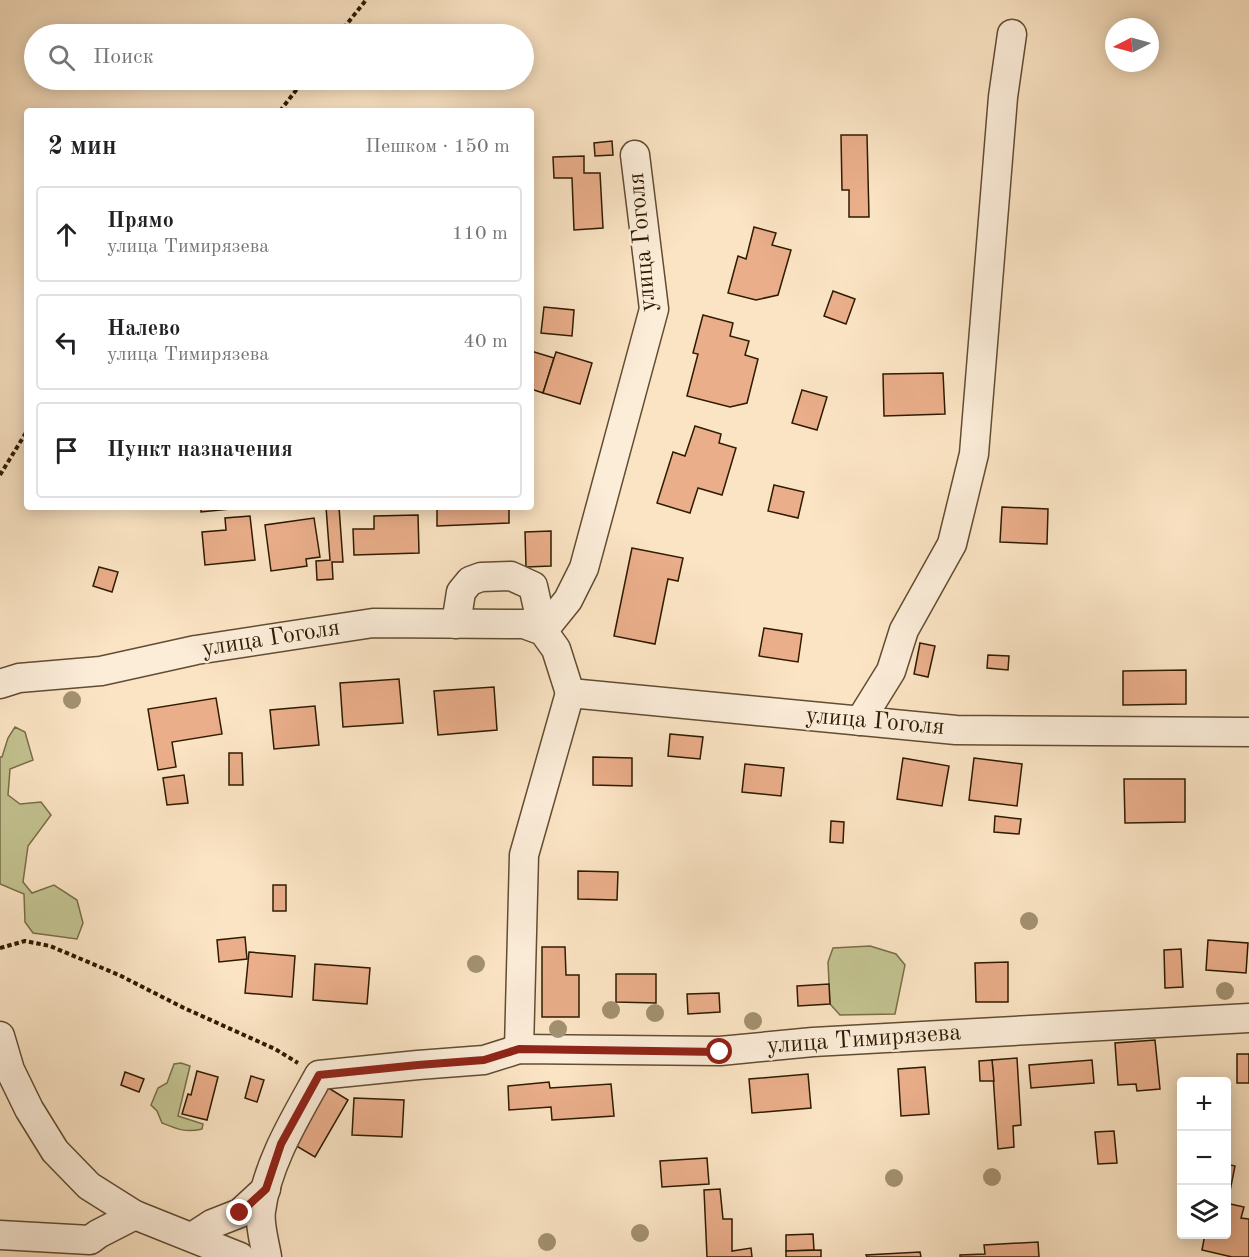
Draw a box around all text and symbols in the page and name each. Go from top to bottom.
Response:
north arrow [1105,18,1159,72]
search box [24,24,534,90]
icon: search [45,41,78,74]
text: Поиск [93,46,154,68]
text: 2 мин [48,134,117,160]
text: Пешком · 150 m [365,137,510,157]
street label: улица Гоголя [625,171,661,313]
text: Прямо [107,210,174,232]
icon: ahead [50,218,83,251]
text: 110 m [452,224,508,244]
text: улица Тимирязева [107,237,269,257]
text: Налево [107,318,180,340]
icon: left [50,326,83,359]
text: 40 m [463,332,508,352]
text: улица Тимирязева [107,345,269,365]
icon: arrive [50,434,83,467]
text: Пункт назначения [107,439,293,461]
street label: улица Гоголя [200,616,342,662]
street label: улица Гоголя [804,704,946,740]
street label: улица Тимирязева [766,1021,962,1059]
route start [706,1038,732,1064]
map controls [1177,1077,1231,1239]
button: + [1177,1077,1231,1131]
button: − [1177,1131,1231,1185]
button: layers [1177,1185,1231,1239]
route end [226,1199,252,1225]

